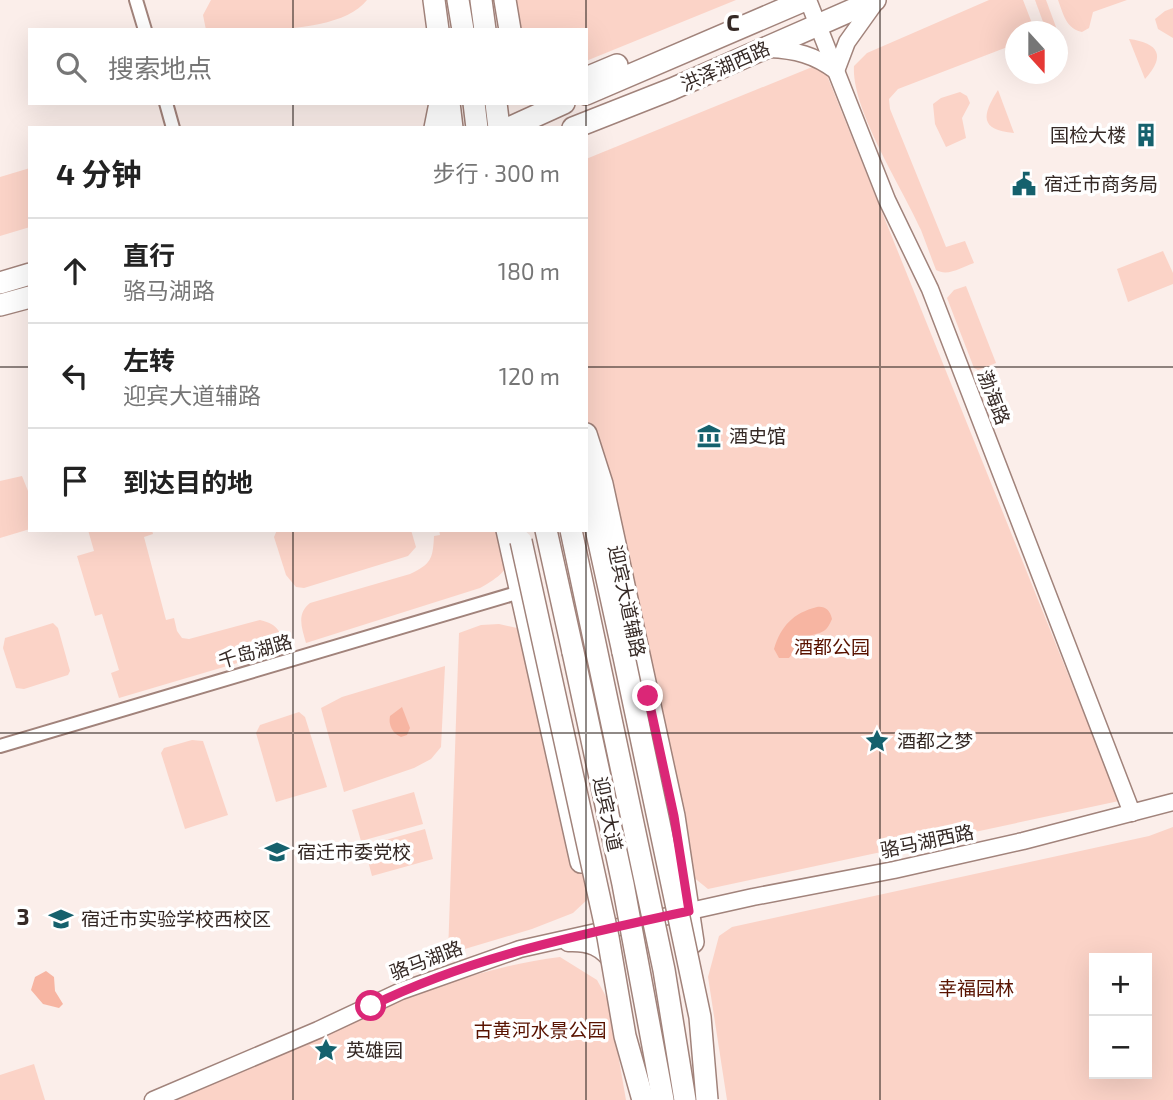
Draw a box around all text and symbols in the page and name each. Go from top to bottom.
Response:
text: C [726,8,740,36]
north arrow [1005,21,1068,84]
search box [28,28,588,105]
street label: 洪泽湖西路 [677,36,773,95]
icon: search [52,48,90,86]
text: 搜索地点 [108,52,212,83]
building icon: 国检大楼 [1132,121,1160,149]
place label: 国检大楼 [1050,123,1126,146]
text: 4 分钟 [56,155,142,191]
text: 步行 · 300 m [433,159,560,187]
public building icon: 宿迁市商务局 [1010,170,1038,198]
place label: 宿迁市商务局 [1044,172,1158,195]
text: 直行 [123,239,175,270]
icon: ahead [56,252,94,290]
text: 180 m [498,257,560,285]
text: 骆马湖路 [123,276,215,304]
text: 左转 [123,344,175,375]
icon: left [56,357,94,395]
text: 120 m [499,362,560,390]
street label: 渤海路 [974,366,1015,428]
text: 迎宾大道辅路 [123,381,261,409]
museum icon: 酒史馆 [695,422,723,450]
place label: 酒史馆 [729,424,786,447]
icon: arrive [56,462,94,500]
text: 到达目的地 [123,466,253,497]
street label: 迎宾大道辅路 [604,543,651,659]
street label: 千岛湖路 [215,629,295,672]
park label: 酒都公园 [794,635,870,658]
route end [632,680,663,711]
place icon: 酒都之梦 [863,727,891,755]
place label: 酒都之梦 [897,729,973,752]
street label: 迎宾大道 [589,774,628,853]
street label: 骆马湖西路 [878,819,976,862]
school or university icon: 宿迁市委党校 [263,838,291,866]
place label: 宿迁市委党校 [297,840,411,863]
text: 3 [16,902,30,930]
school or university icon: 宿迁市实验学校西校区 [47,905,75,933]
place label: 宿迁市实验学校西校区 [81,907,271,930]
street label: 骆马湖路 [386,935,465,984]
map controls [1089,953,1152,1079]
button: + [1089,953,1152,1016]
park label: 幸福园林 [938,976,1014,999]
route start [355,990,386,1021]
button: − [1089,1016,1152,1079]
park label: 古黄河水景公园 [473,1018,607,1041]
place icon: 英雄园 [312,1036,340,1064]
place label: 英雄园 [346,1038,403,1061]

